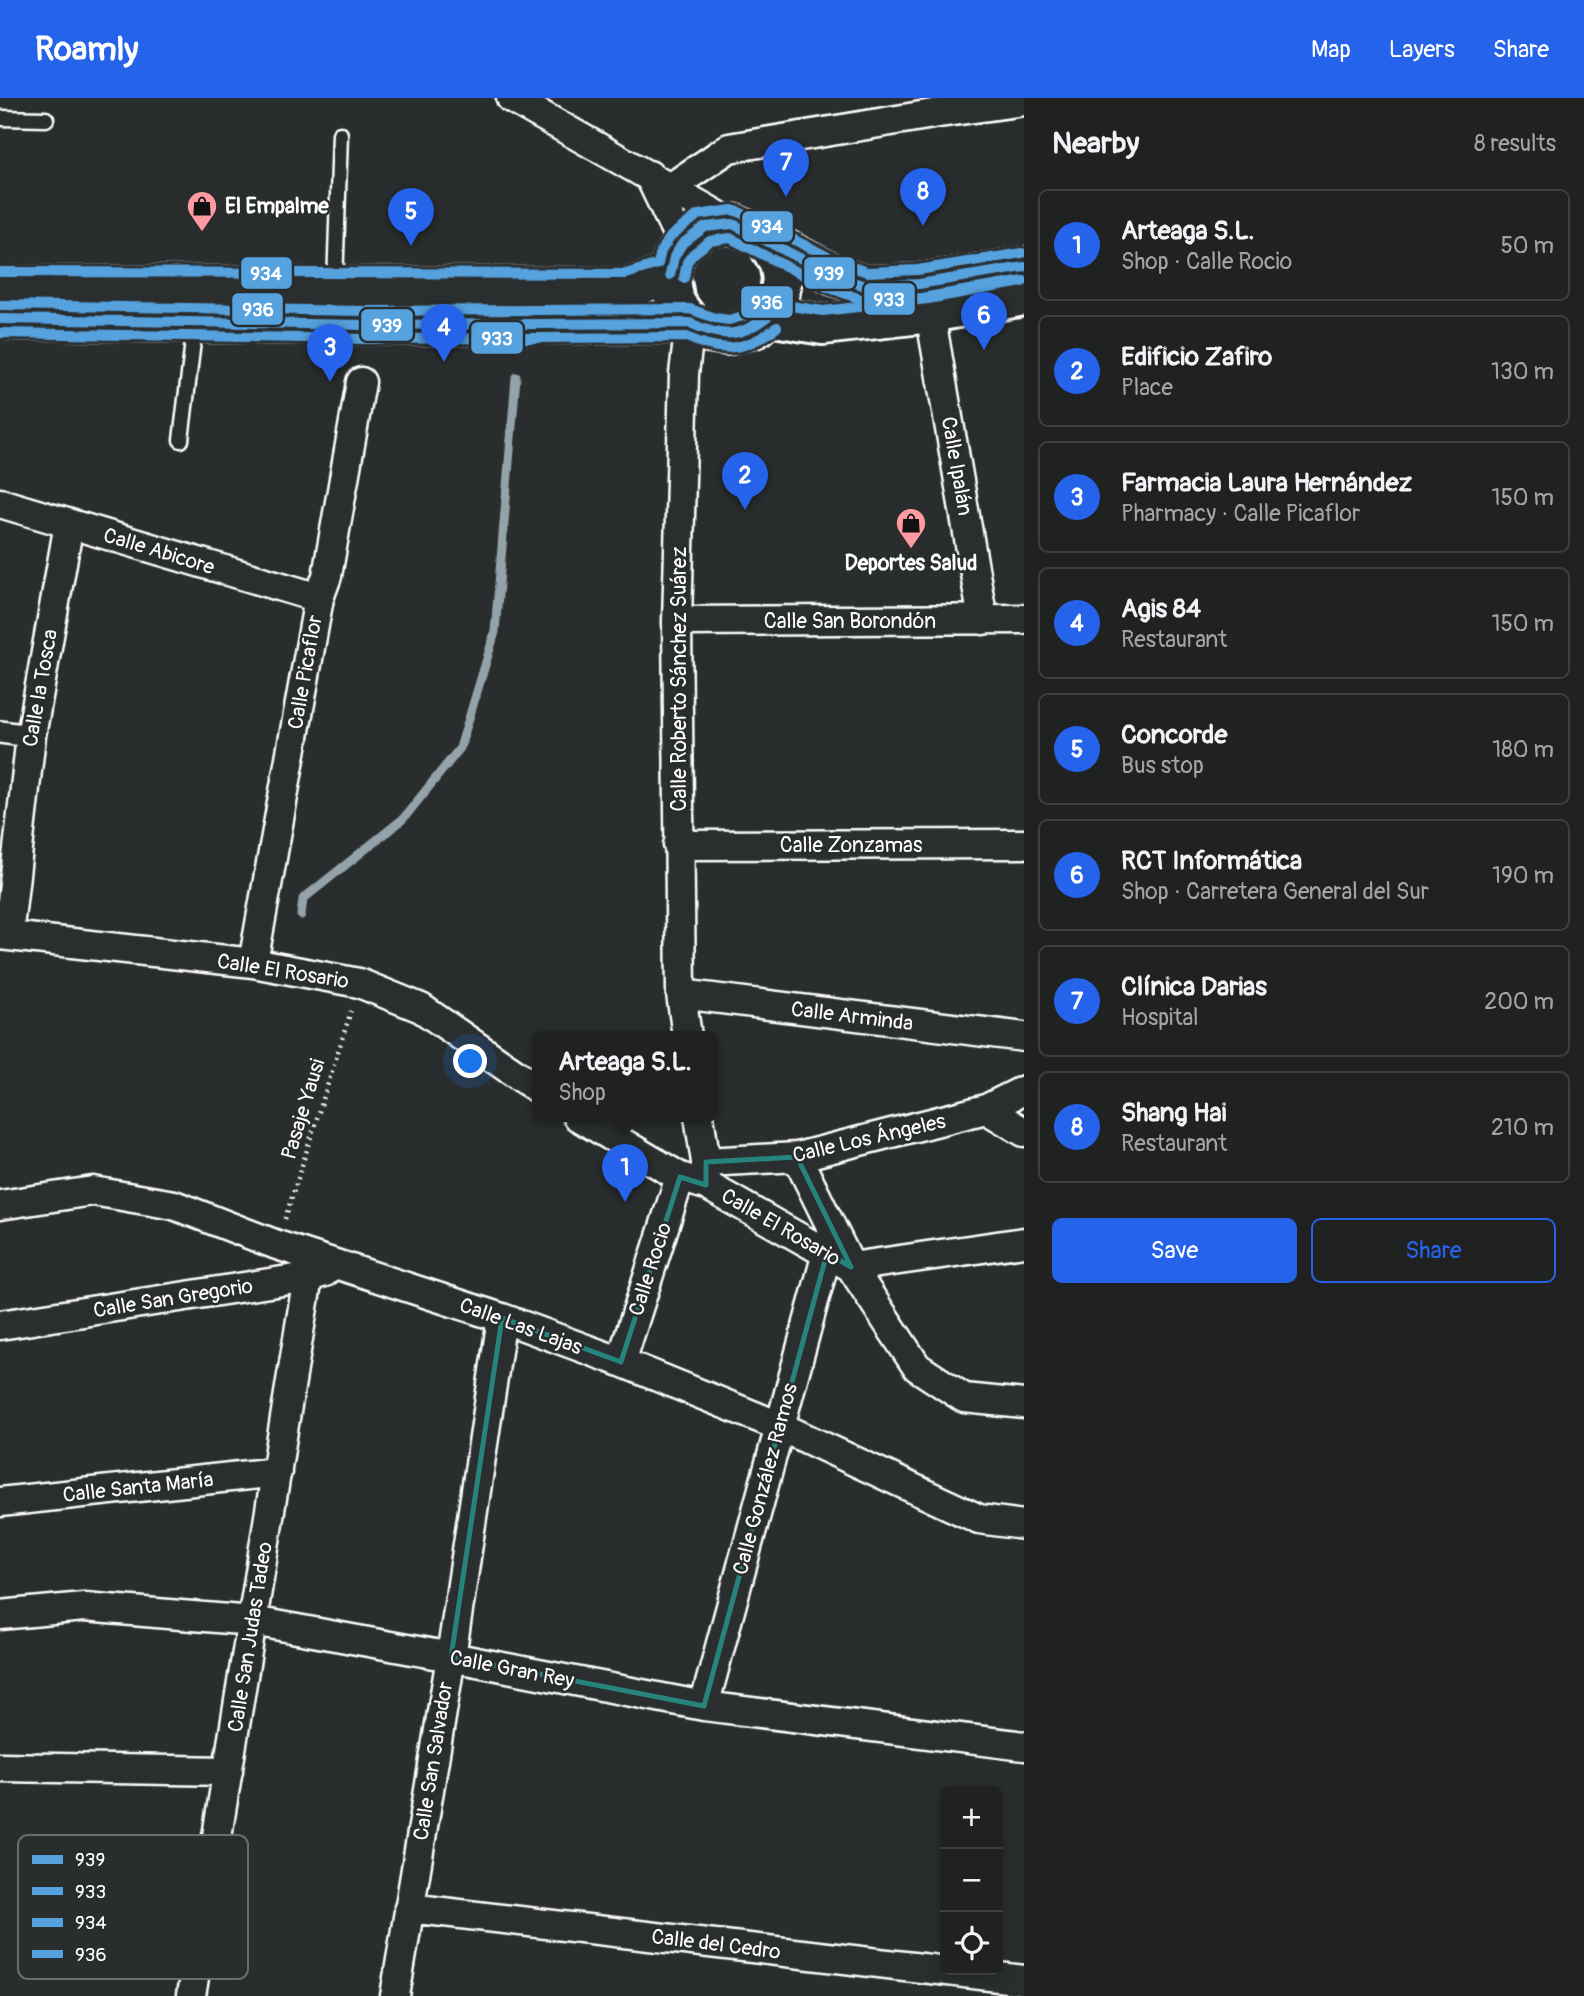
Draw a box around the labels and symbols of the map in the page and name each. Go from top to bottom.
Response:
pin: 7 [763,139,809,197]
pin: 8 [900,168,946,226]
pin: 5 [388,188,434,246]
shop icon: El Empalme [185,189,219,233]
place label: El Empalme [225,193,329,220]
line badge: 934 [741,210,794,243]
text: 934 [751,215,783,239]
line badge: 934 [240,256,293,290]
line badge: 939 [803,256,856,290]
text: 934 [250,262,282,286]
text: 939 [814,262,844,286]
line badge: 933 [863,282,916,316]
line badge: 936 [740,285,794,319]
text: 933 [874,288,905,312]
text: 936 [751,291,783,315]
line badge: 936 [231,292,284,326]
pin: 6 [961,292,1007,350]
text: 936 [242,298,274,322]
pin: 4 [421,304,467,362]
line badge: 939 [360,308,414,342]
text: 939 [372,314,402,338]
line badge: 933 [470,321,524,355]
pin: 3 [307,324,353,382]
text: 933 [482,327,513,351]
street label: Calle Ipalán [935,415,978,518]
pin: 2 [722,452,768,510]
shop icon: Deportes Salud [894,506,928,550]
street label: Calle Abicore [100,522,218,581]
street label: Calle Roberto Sánchez Suárez [666,547,693,811]
place label: Deportes Salud [845,550,977,577]
street label: Calle San Borondón [764,608,936,635]
street label: Calle Picaflor [282,612,329,731]
street label: Calle la Tosca [17,627,64,749]
street label: Calle Zonzamas [780,832,923,859]
street label: Calle El Rosario [215,948,351,995]
street label: Calle Arminda [789,996,915,1037]
your location [453,1044,487,1078]
street label: Pasaje Yausi [275,1055,332,1163]
street label: Calle Los Ángeles [790,1108,949,1169]
pin: 1 [602,1144,648,1202]
street label: Calle El Rosario [716,1182,845,1272]
street label: Calle Rocio [623,1219,678,1319]
street label: Calle San Gregorio [91,1273,255,1324]
street label: Calle Las Lajas [456,1292,587,1361]
street label: Calle González Ramos [727,1380,804,1578]
street label: Calle Santa María [61,1466,215,1509]
street label: Calle San Judas Tadeo [222,1540,279,1734]
street label: Calle Gran Rey [447,1644,576,1695]
street label: Calle San Salvador [408,1679,459,1842]
legend [18,1835,248,1979]
text: 939 [75,1848,105,1872]
text: 933 [75,1880,106,1904]
text: 934 [75,1911,106,1935]
street label: Calle del Cedro [650,1923,782,1966]
text: 936 [75,1943,106,1967]

